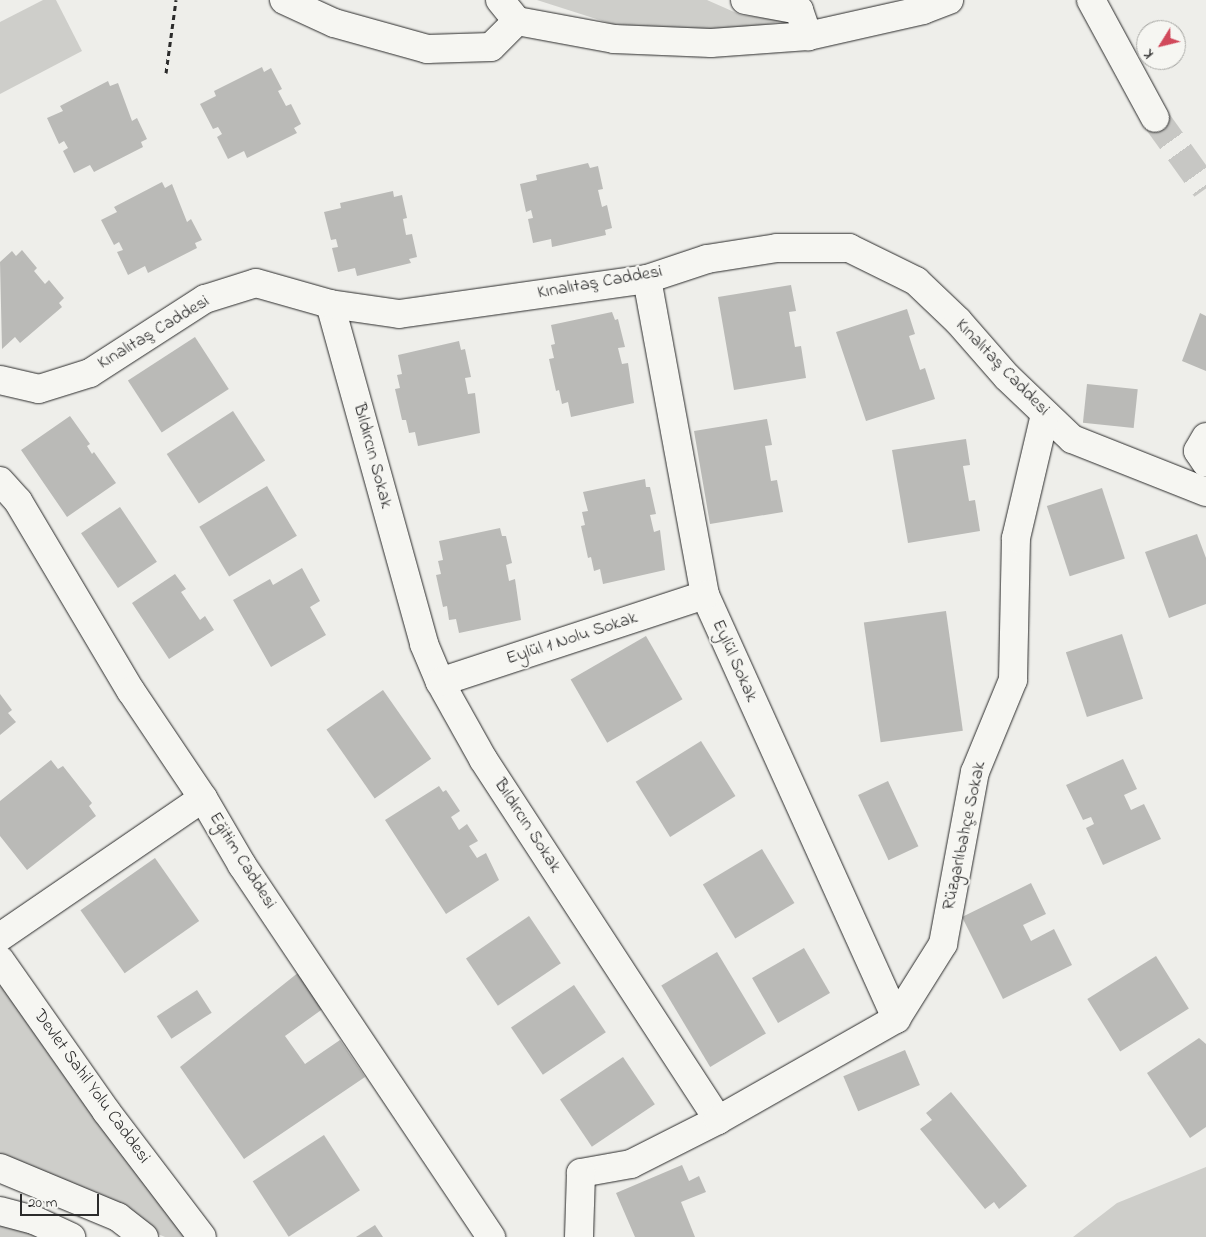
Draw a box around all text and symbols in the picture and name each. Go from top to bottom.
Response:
north arrow [1136,20,1186,70]
text: K [1139,45,1160,62]
street label: Kınalıtaş Caddesi [536,261,664,305]
street label: Kınalıtaş Caddesi [94,291,214,375]
street label: Kınalıtaş Caddesi [950,315,1054,421]
street label: Bıldırcın Sokak [348,401,396,511]
street label: Eylül 1 Nolu Sokak [504,608,640,670]
street label: Eylül Sokak [706,617,762,705]
street label: Rüzgarlıbahçe Sokak [939,760,991,912]
street label: Bıldırcın Sokak [489,775,565,877]
street label: Eğitim Caddesi [204,809,280,913]
street label: Devlet Sahil Yolu Caddesi [28,1006,154,1168]
scale bar [22,1184,101,1216]
text: 20 m [28,1192,57,1214]

